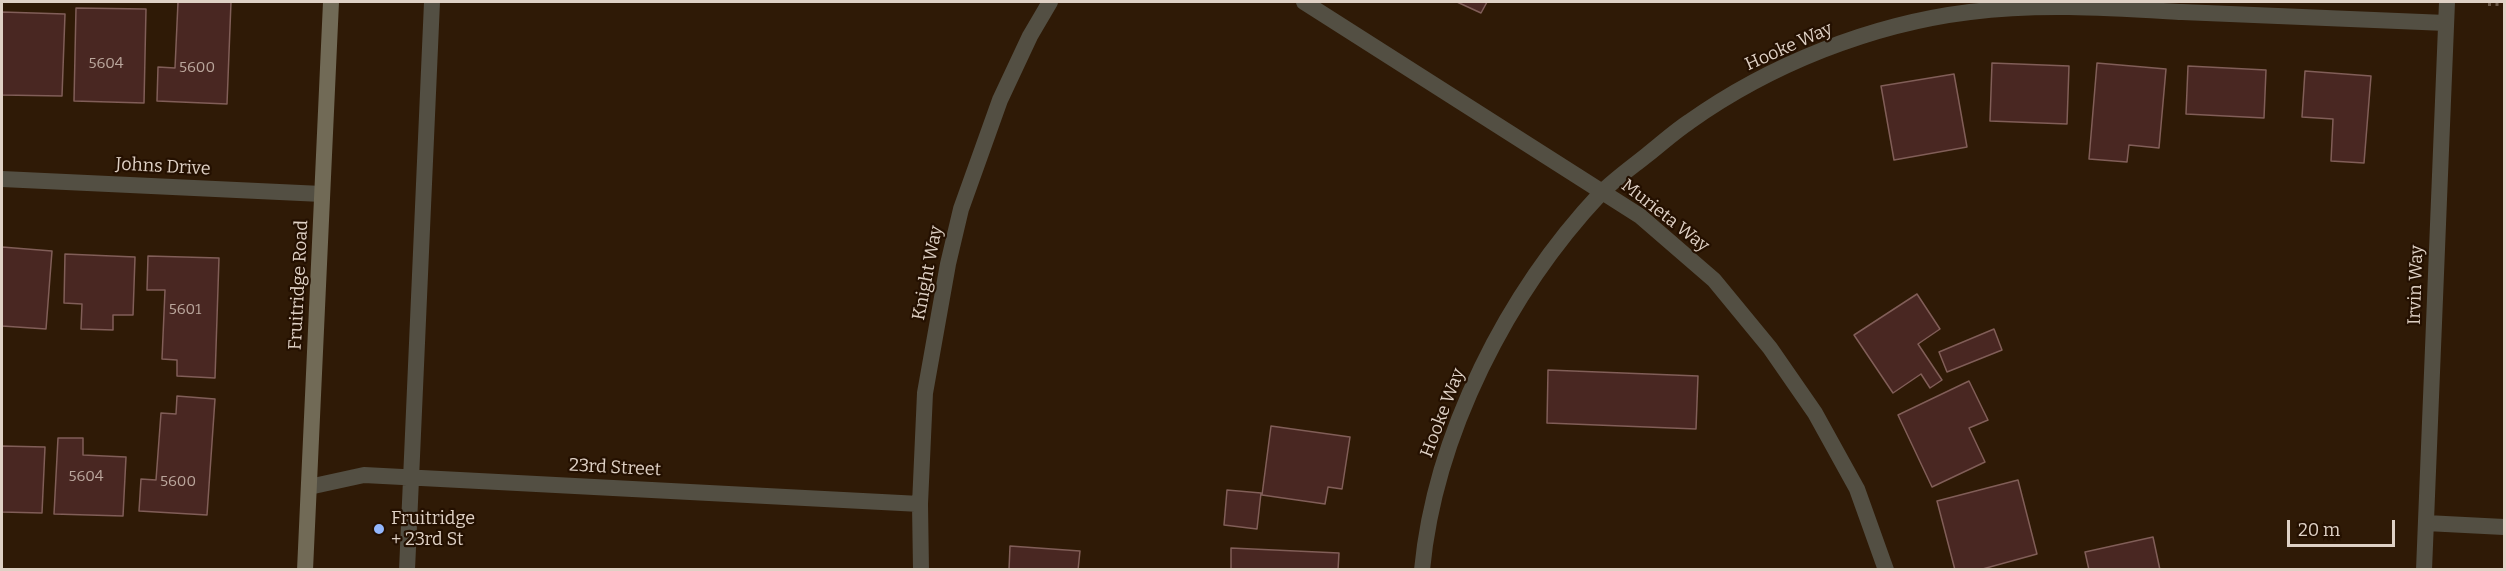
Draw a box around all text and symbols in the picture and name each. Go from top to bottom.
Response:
street label: Hooke Way [1742,18,1836,76]
house number: 5604 [88,55,124,73]
house number: 5600 [179,59,215,77]
street label: Johns Drive [115,154,211,180]
street label: Murieta Way [1617,175,1713,257]
street label: Fruitridge Road [285,219,313,351]
street label: Knight Way [908,224,948,322]
street label: Irvin Way [2404,245,2428,325]
house number: 5601 [169,301,201,319]
street label: Hooke Way [1416,365,1470,461]
street label: 23rd Street [568,455,662,481]
house number: 5604 [68,468,104,486]
house number: 5600 [160,473,196,491]
place label: Fruitridge + 23rd St [391,508,475,550]
scale bar [2290,508,2398,546]
text: 20 m [2298,519,2340,541]
marker: Fruitridge + 23rd St [372,522,386,536]

